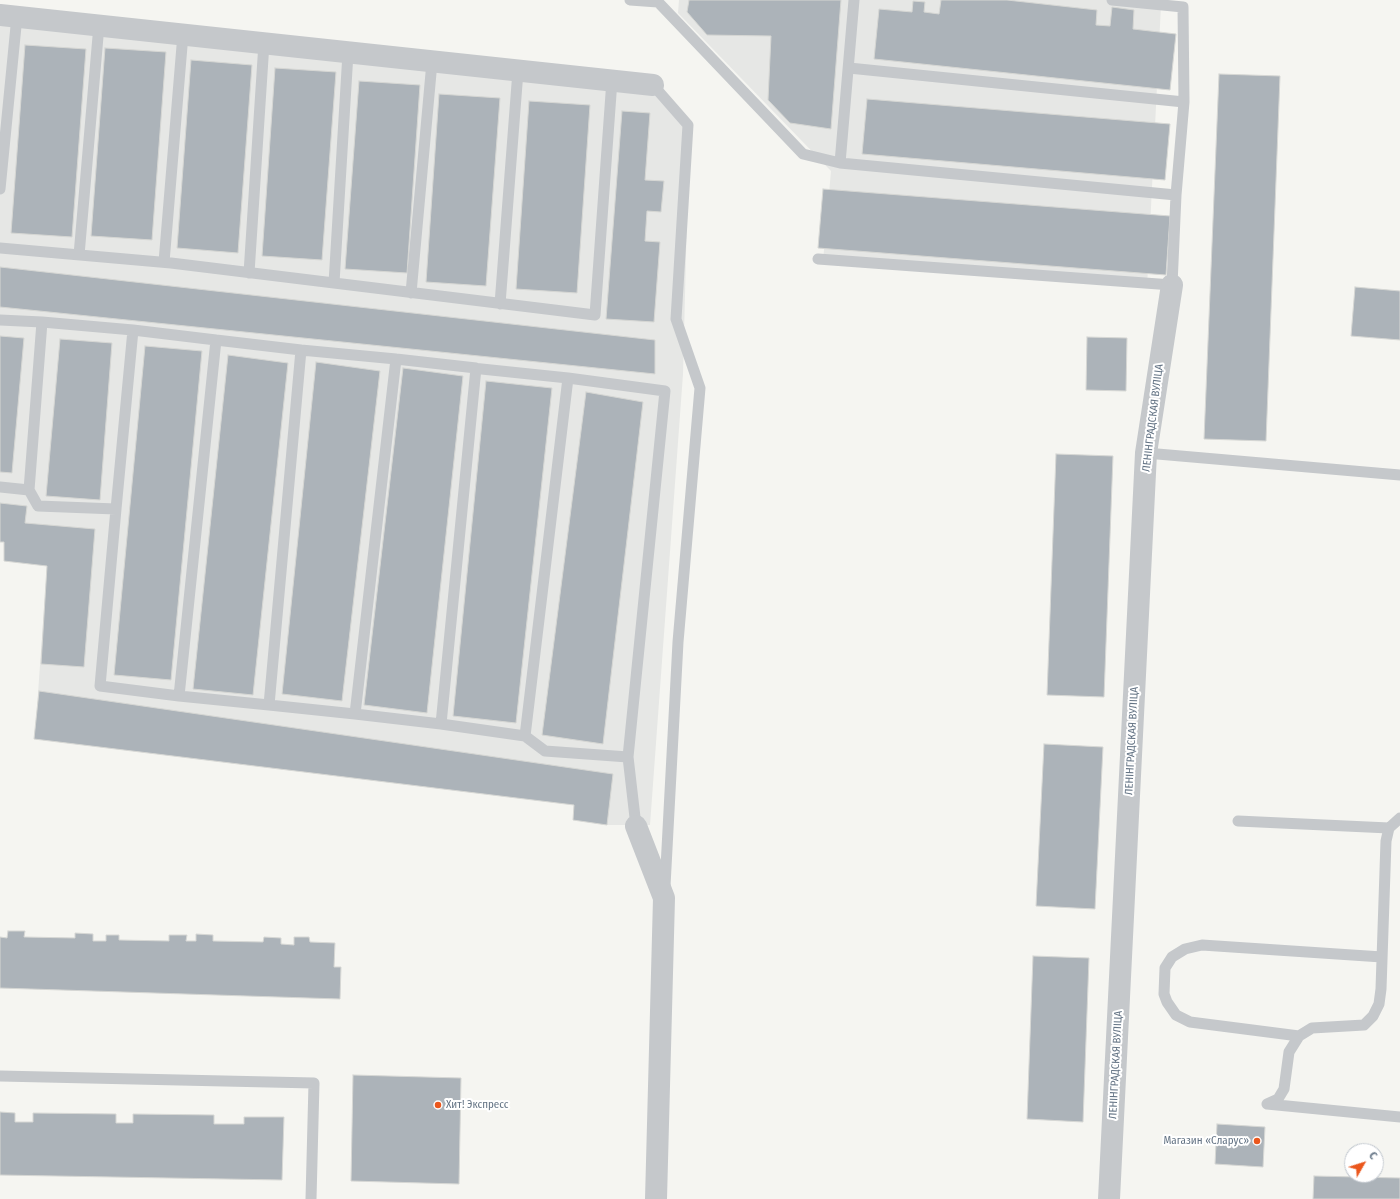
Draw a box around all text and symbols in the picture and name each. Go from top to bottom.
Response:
street label: ЛЕНІНГРАДСКАЯ ВУЛІЦА [1140,363,1166,473]
street label: ЛЕНІНГРАДСКАЯ ВУЛІЦА [1123,687,1141,795]
street label: ЛЕНІНГРАДСКАЯ ВУЛІЦА [1107,1011,1125,1119]
place label: Хит! Экспресс [446,1098,508,1112]
marker: Хит! Экспресс [433,1100,443,1110]
place label: Магазин «Сларус» [1164,1134,1249,1148]
marker: Магазин «Сларус» [1252,1136,1262,1146]
north arrow [1344,1143,1384,1183]
text: С [1366,1149,1380,1162]

